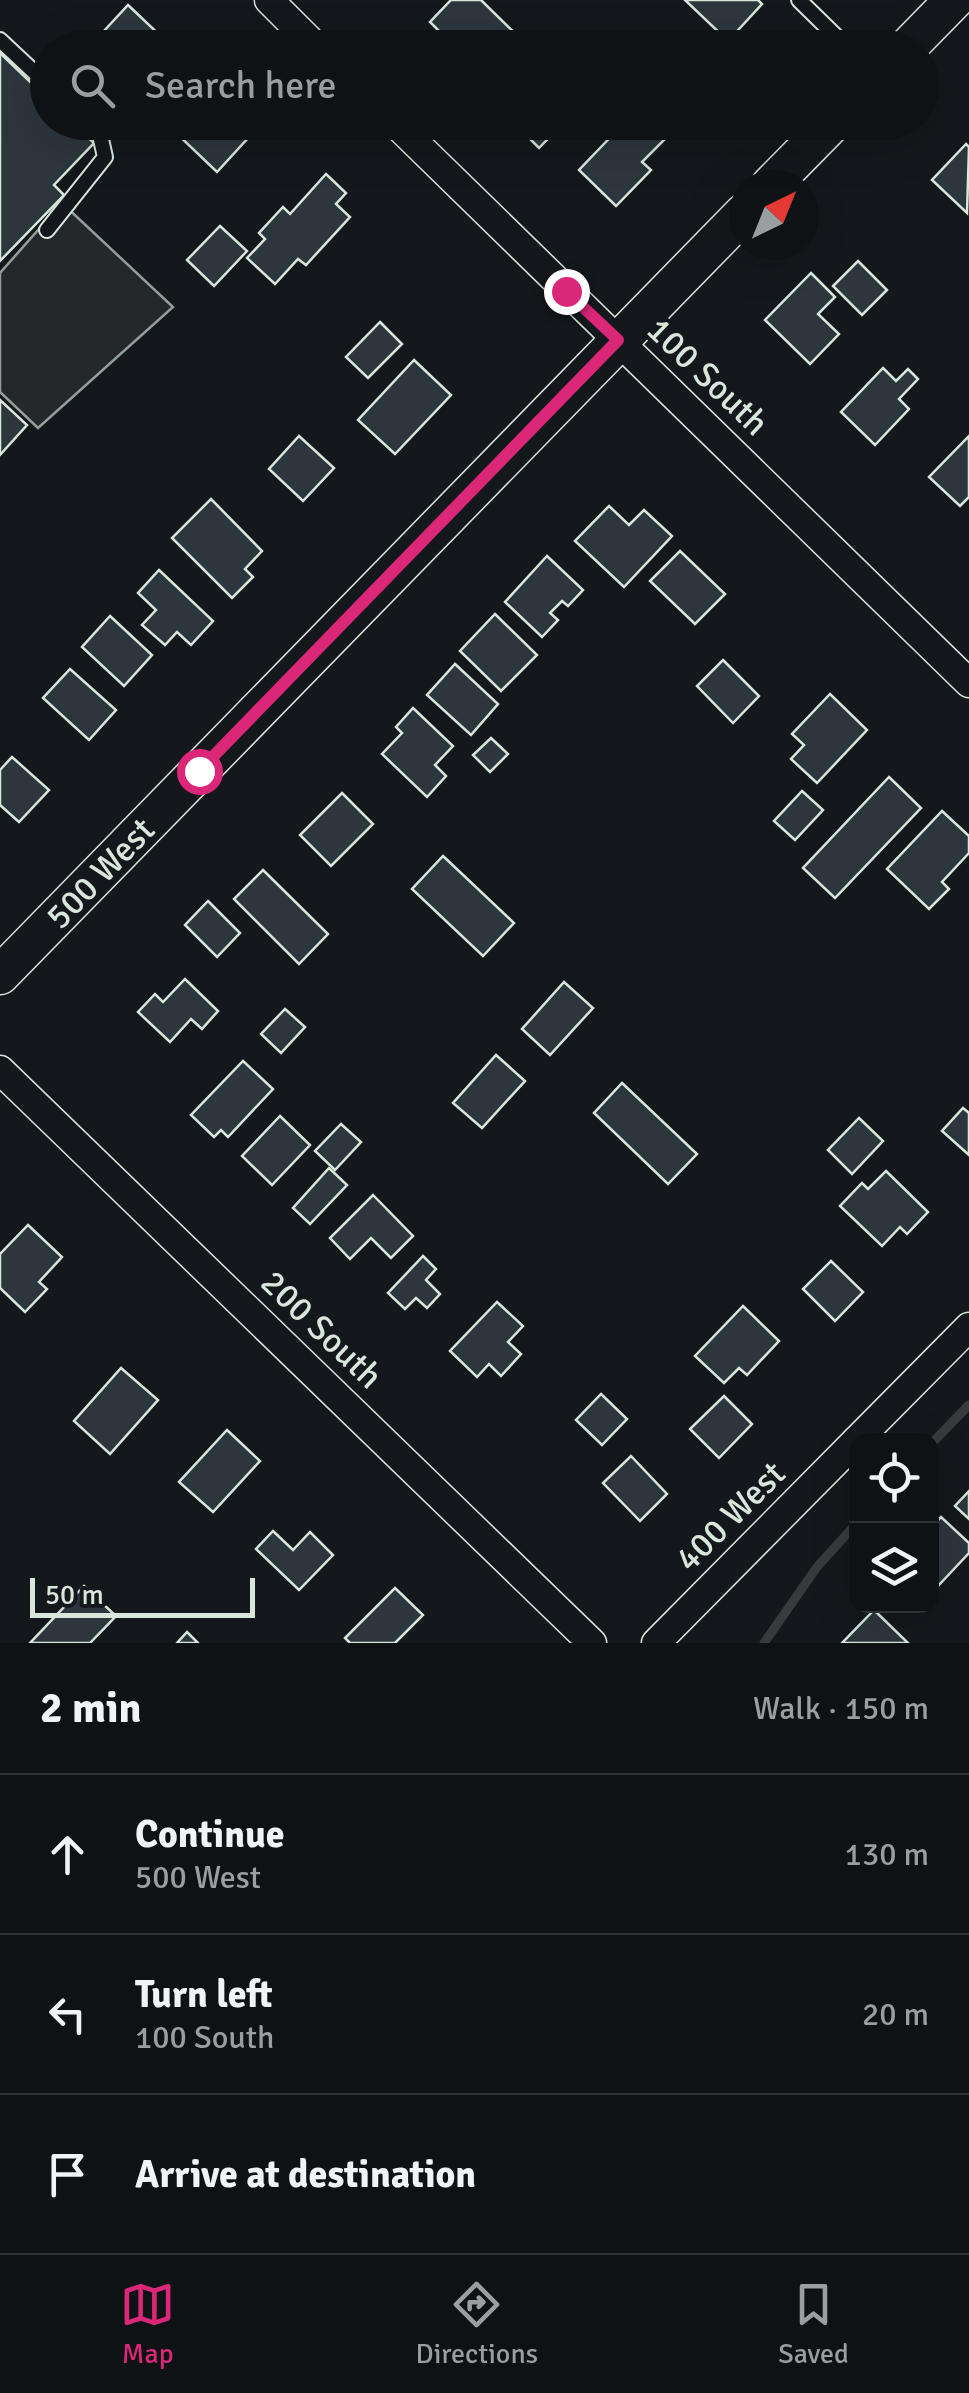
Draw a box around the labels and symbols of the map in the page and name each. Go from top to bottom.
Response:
north arrow [729,170,819,260]
route end [544,269,590,315]
street label: 100 South [638,308,777,445]
route start [177,749,223,795]
street label: 500 West [37,809,164,938]
street label: 200 South [252,1261,391,1398]
street label: 400 West [666,1452,794,1580]
scale bar [30,1573,255,1618]

